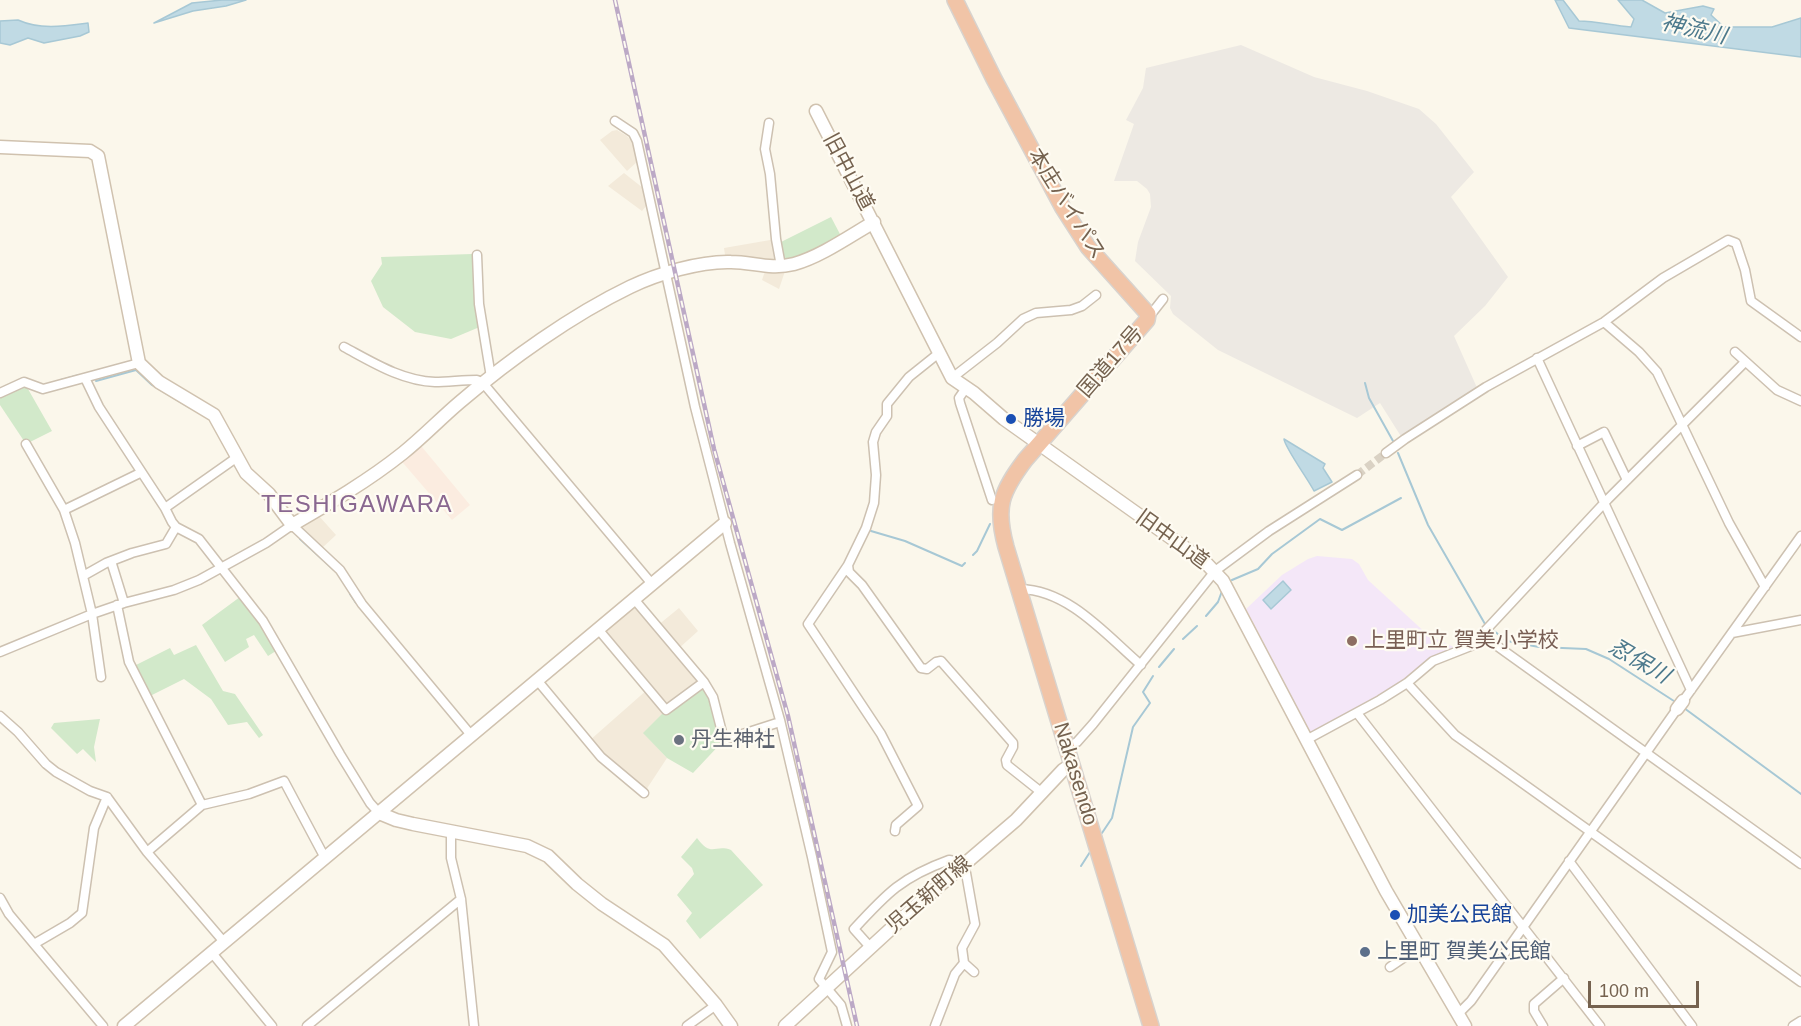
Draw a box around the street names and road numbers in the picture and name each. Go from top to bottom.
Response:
street label: 旧中山道 [817,129,879,215]
street label: 本庄バイパス [1022,144,1110,264]
street label: 国道17号 [1073,321,1149,403]
street label: 旧中山道 [1131,505,1213,575]
street label: Nakasendo [1047,720,1103,828]
street label: 児玉新町線 [881,851,977,939]

